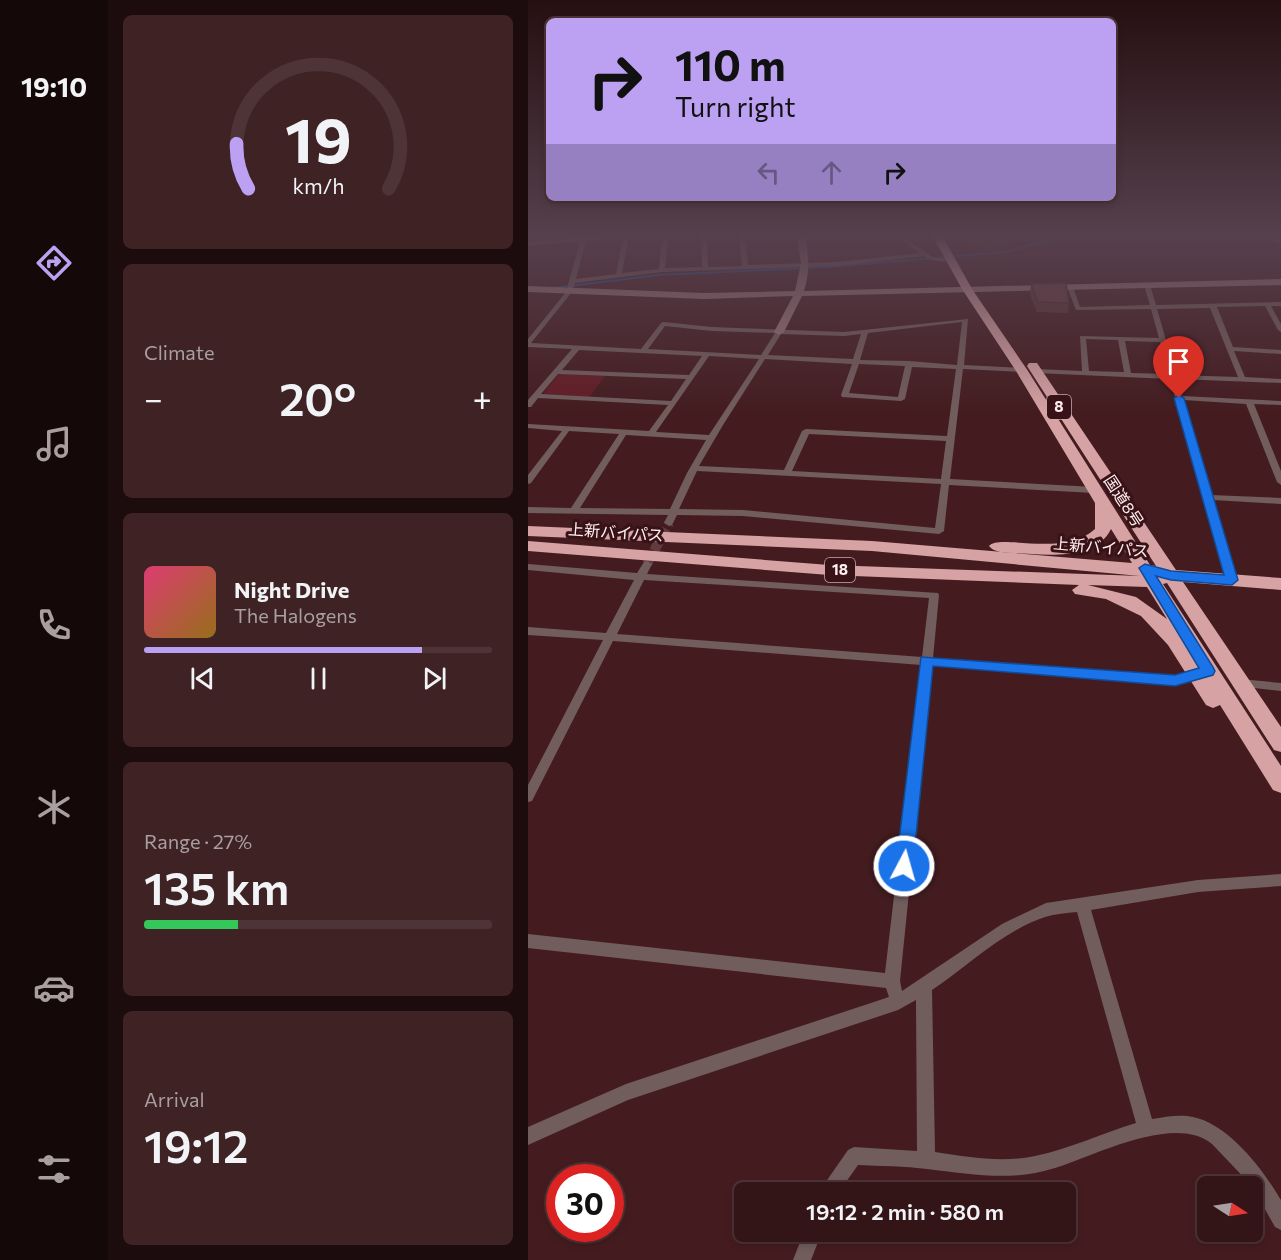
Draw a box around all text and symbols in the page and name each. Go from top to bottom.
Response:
text: 110 m [675,38,786,90]
icon: right [576,42,654,120]
text: 19:10 [21,70,87,103]
text: Turn right [675,90,795,123]
text: 19 [285,100,351,176]
icon: left [752,156,785,189]
icon: ahead [815,156,848,189]
icon: right [878,156,911,189]
text: km/h [292,172,344,198]
icon: directions [33,242,75,284]
pin [1153,336,1204,398]
text: Climate [144,340,214,364]
icon: arrive [1162,345,1195,378]
text: 20° [279,370,356,425]
text: − [144,377,163,418]
text: + [473,377,492,418]
road number: 8 [1047,395,1071,419]
icon: music [33,423,75,465]
street label: 国道8号 [1101,471,1148,530]
street label: 上新バイパス [568,519,664,544]
street label: 上新バイパス [1053,533,1150,560]
road number: 18 [825,558,855,582]
text: Night Drive [234,576,349,603]
text: The Halogens [234,603,357,627]
icon: phone [33,604,75,646]
icon: previous [186,662,219,695]
icon: pause [302,662,335,695]
icon: next [418,662,451,695]
icon: climate [33,786,75,828]
text: Range · 27% [144,829,252,853]
position arrow [872,834,936,898]
text: 135 km [144,859,289,914]
icon: car [33,967,75,1009]
text: Arrival [144,1087,205,1111]
text: 19:12 [144,1117,248,1172]
icon: filters [33,1148,75,1190]
speed limit sign: 30 [546,1164,624,1242]
north arrow [1197,1176,1263,1242]
map controls [1197,1176,1263,1242]
text: 19:12 · 2 min · 580 m [806,1198,1004,1225]

